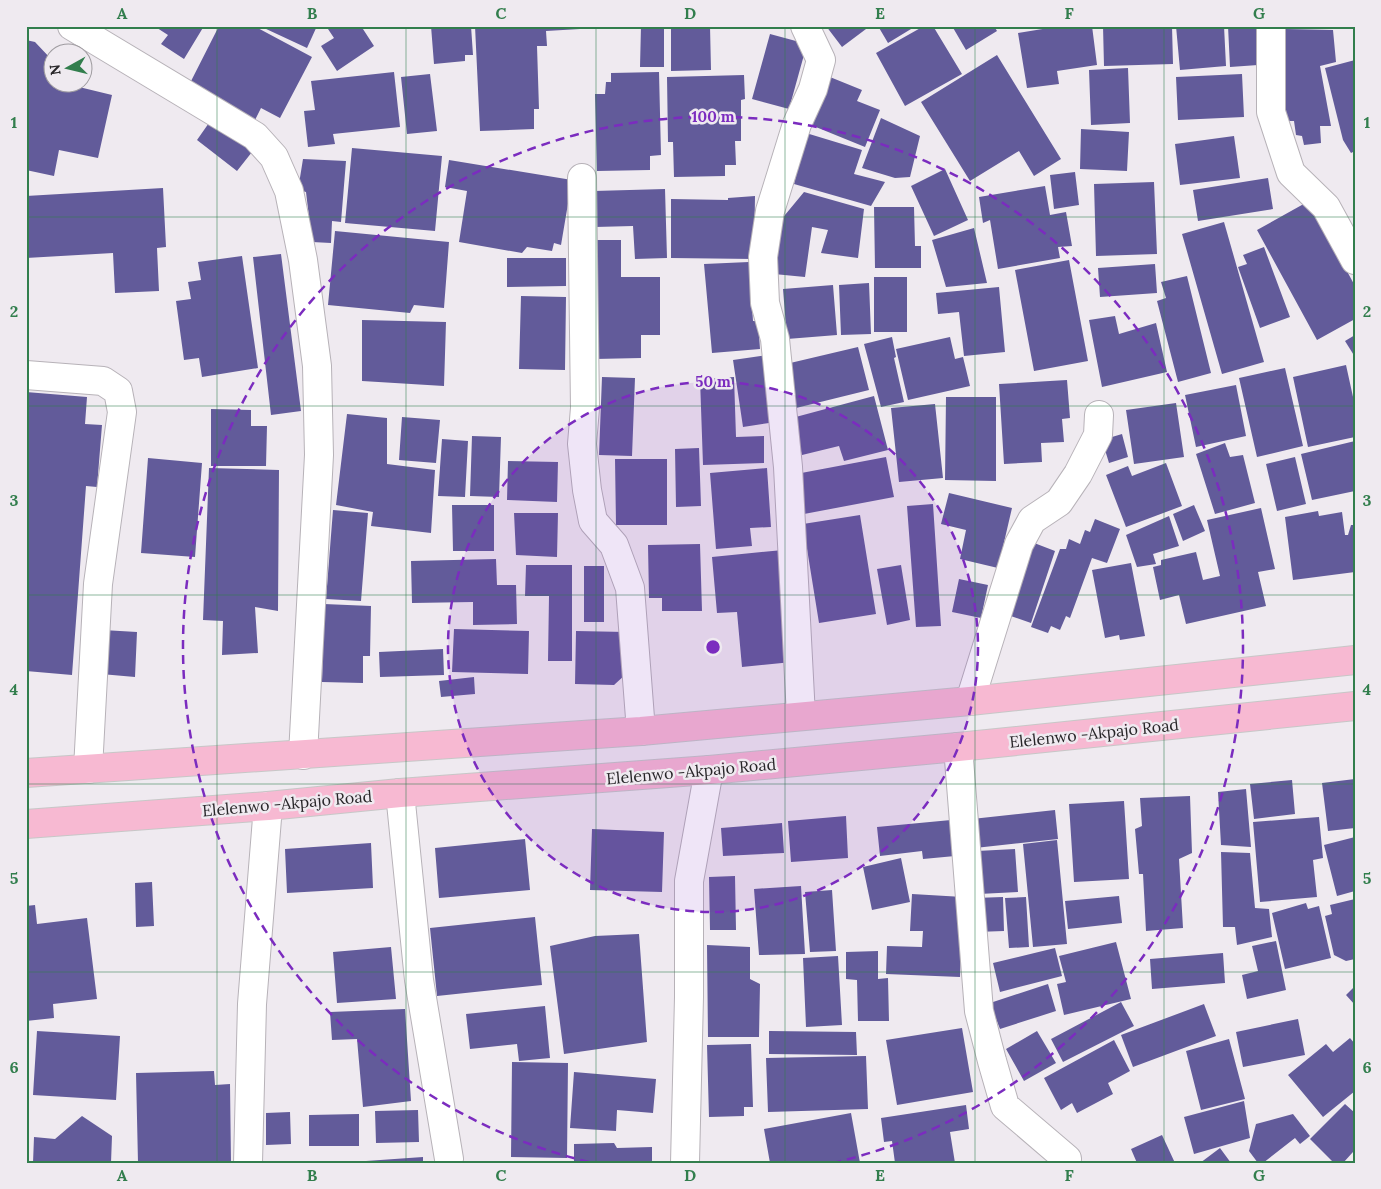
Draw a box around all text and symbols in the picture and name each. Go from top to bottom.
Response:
text: A [117,3,128,23]
text: B [307,3,318,23]
text: C [495,3,507,23]
text: D [684,3,696,23]
text: E [875,3,885,23]
text: F [1064,3,1074,23]
text: G [1253,3,1265,23]
north arrow [42,42,92,92]
text: N [45,63,65,76]
text: 100 m [692,107,735,126]
text: 1 [11,112,17,132]
text: 1 [1364,112,1370,132]
text: 2 [10,301,18,321]
text: 2 [1363,301,1371,321]
text: 50 m [695,372,731,391]
text: 3 [10,490,19,510]
text: 3 [1363,490,1372,510]
centre of rings [704,638,722,656]
text: 4 [10,679,19,699]
text: 4 [1363,679,1372,699]
street label: Elelenwo -Akpajo Road [1008,714,1180,752]
street label: Elelenwo -Akpajo Road [605,754,777,788]
street label: Elelenwo -Akpajo Road [201,786,373,820]
text: 5 [10,868,19,888]
text: 5 [1363,868,1372,888]
text: 6 [9,1057,19,1077]
text: 6 [1362,1057,1372,1077]
text: A [117,1165,128,1185]
text: B [307,1165,318,1185]
text: C [495,1165,507,1185]
text: D [684,1165,696,1185]
text: E [875,1165,885,1185]
text: F [1064,1165,1074,1185]
text: G [1253,1165,1265,1185]

